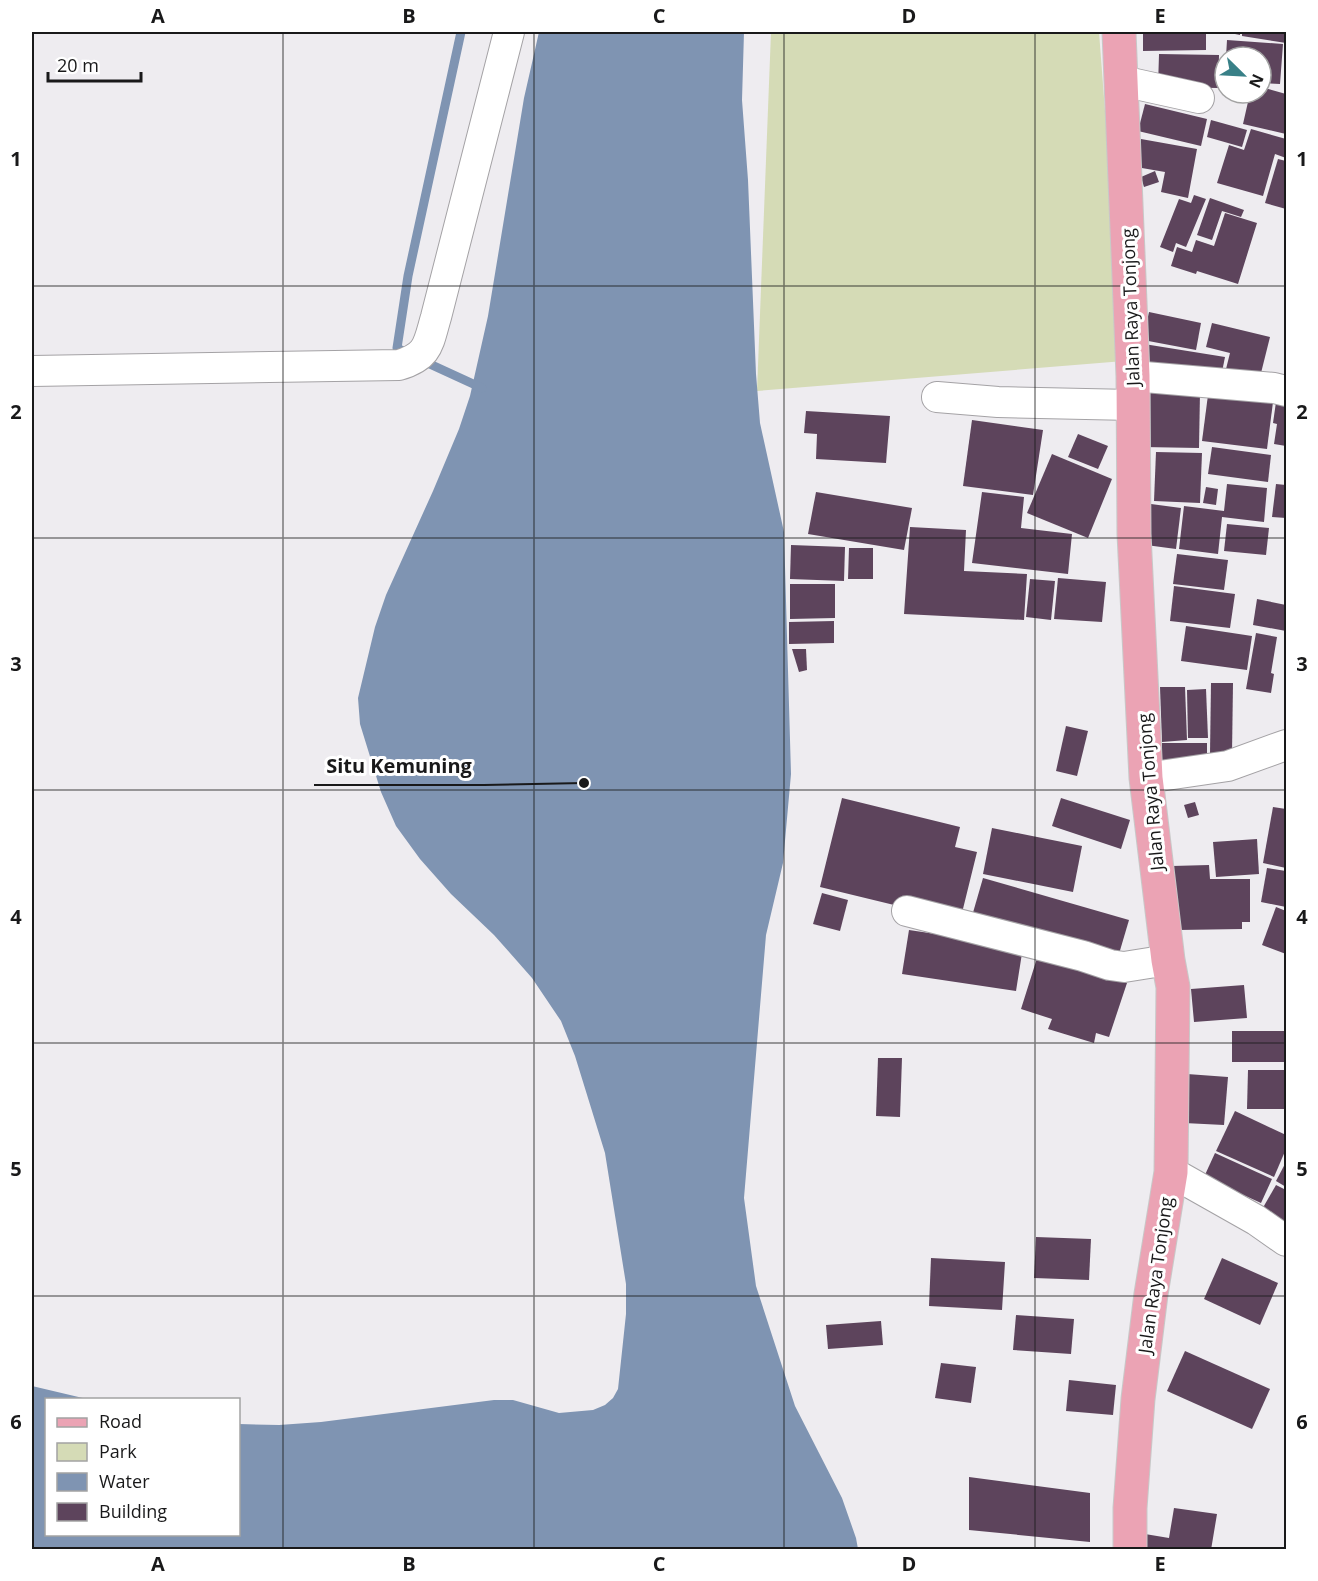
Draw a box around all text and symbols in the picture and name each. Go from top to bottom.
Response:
text: A [151,2,165,29]
text: B [402,2,416,29]
text: C [653,2,666,29]
text: D [902,2,916,29]
text: E [1154,2,1166,29]
scale bar [48,45,141,83]
north arrow [1213,45,1273,105]
text: 20 m [57,53,99,77]
text: N [1244,71,1269,92]
text: 1 [10,145,22,172]
text: 1 [1296,145,1308,172]
street label: Jalan Raya Tonjong [1115,227,1145,388]
text: 2 [10,398,22,425]
text: 2 [1296,398,1308,425]
text: 3 [10,650,22,677]
text: 3 [1296,650,1308,677]
street label: Jalan Raya Tonjong [1131,712,1169,874]
callout: Situ Kemuning [314,747,484,785]
text: Situ Kemuning [326,752,473,779]
text: 4 [10,903,22,930]
text: 4 [1296,903,1308,930]
text: 5 [10,1155,22,1182]
text: 5 [1296,1155,1308,1182]
street label: Jalan Raya Tonjong [1132,1195,1178,1357]
legend [45,1398,240,1536]
text: 6 [10,1408,22,1435]
text: 6 [1296,1408,1308,1435]
text: Road [99,1409,142,1433]
text: Park [99,1439,137,1463]
text: Water [99,1469,150,1493]
text: Building [99,1499,167,1523]
text: A [151,1550,165,1577]
text: B [402,1550,416,1577]
text: C [653,1550,666,1577]
text: D [902,1550,916,1577]
text: E [1154,1550,1166,1577]

